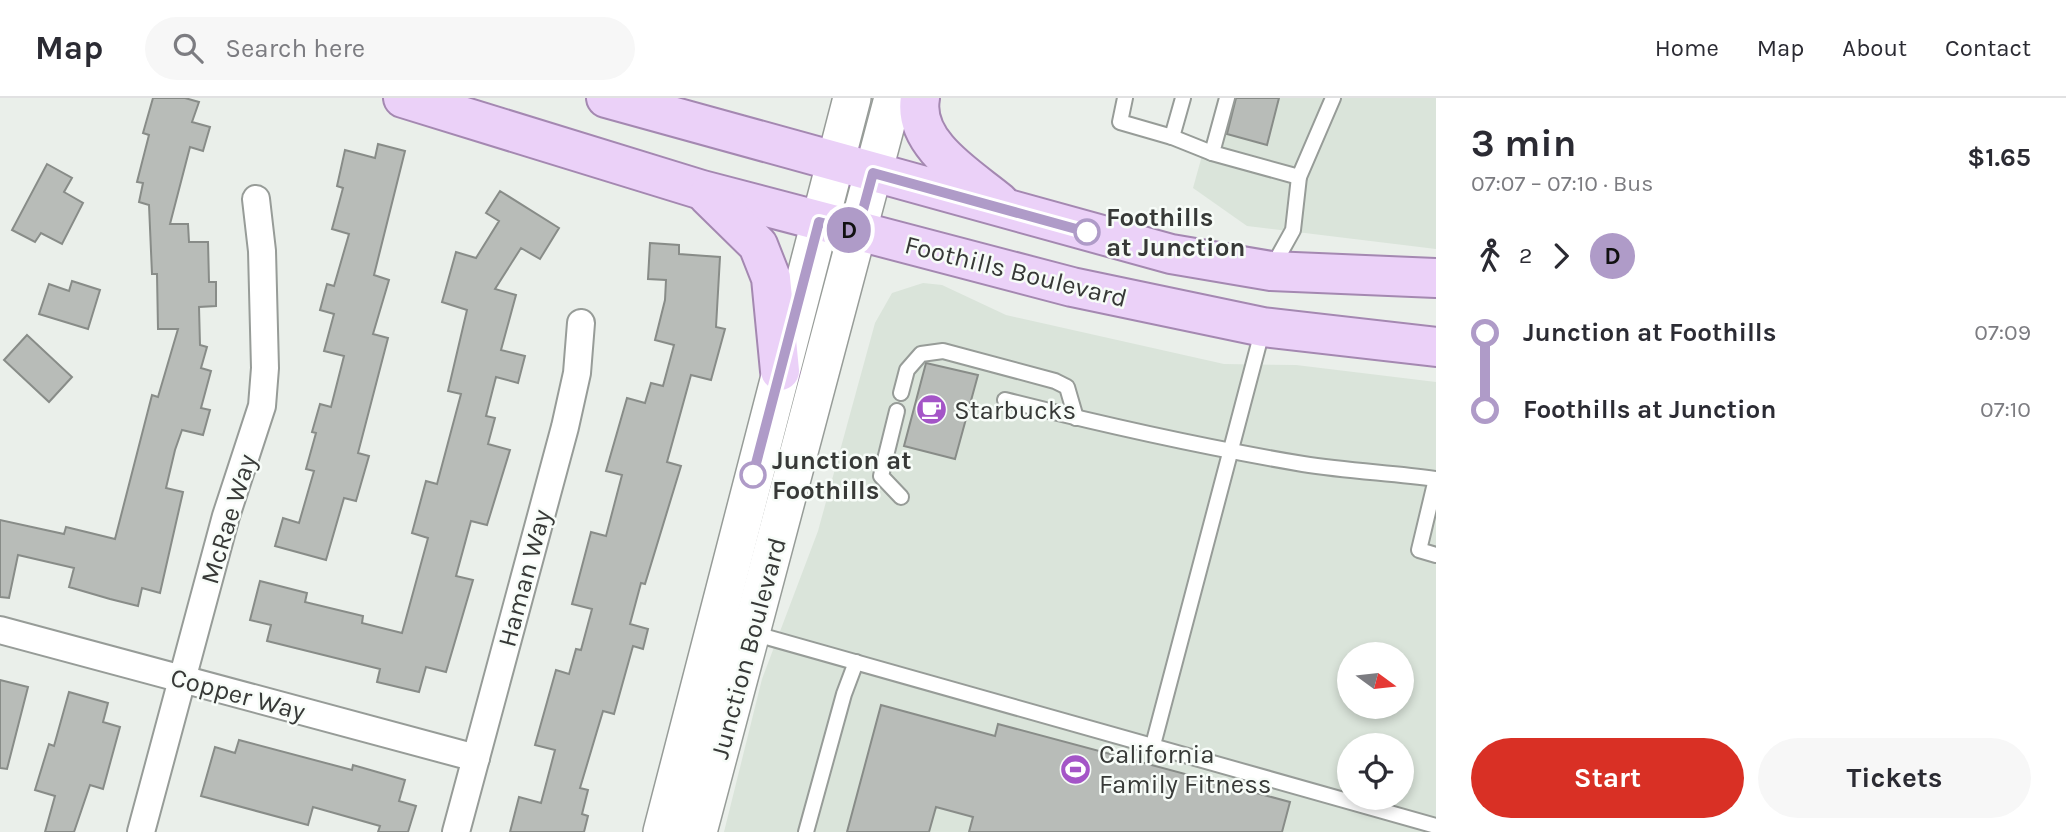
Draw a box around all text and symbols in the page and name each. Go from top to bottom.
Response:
search box [145,17,635,80]
text: Map [35,29,103,67]
icon: search [169,29,207,67]
text: Search here [225,33,365,64]
text: Home [1655,34,1719,62]
text: Map [1757,34,1804,62]
text: About [1842,34,1907,62]
text: Contact [1945,34,2031,62]
text: 3 min [1471,121,1576,166]
text: $1.65 [1967,142,2031,173]
text: 07:07 – 07:10 · Bus [1471,170,1653,197]
place label: Foothills at Junction [1106,202,1246,263]
line badge: D [826,207,872,253]
text: D [841,216,857,244]
marker: Foothills at Junction [1074,219,1100,245]
street label: Foothills Boulevard [902,229,1130,314]
icon: walk [1471,237,1509,275]
icon: forward [1542,237,1580,275]
text: 2 [1519,242,1532,269]
text: D [1604,242,1621,270]
text: Junction at Foothills [1523,317,1776,348]
text: 07:09 [1974,319,2031,346]
cafe icon: Starbucks [914,393,948,427]
text: Foothills at Junction [1523,394,1776,425]
place label: Starbucks [954,395,1076,426]
text: 07:10 [1980,396,2031,423]
place label: Junction at Foothills [772,445,912,506]
street label: McRae Way [194,451,263,588]
marker: Junction at Foothills [740,462,766,488]
street label: Haman Way [491,506,558,650]
street label: Junction Boulevard [704,534,793,762]
north arrow [1337,642,1414,719]
map controls [1337,642,1414,810]
street label: Copper Way [167,662,309,727]
button: locate [1337,733,1414,810]
button: Start [1471,738,1744,818]
button: Tickets [1758,738,2031,818]
place label: California Family Fitness [1099,739,1271,800]
sports icon: California Family Fitness [1059,752,1093,786]

